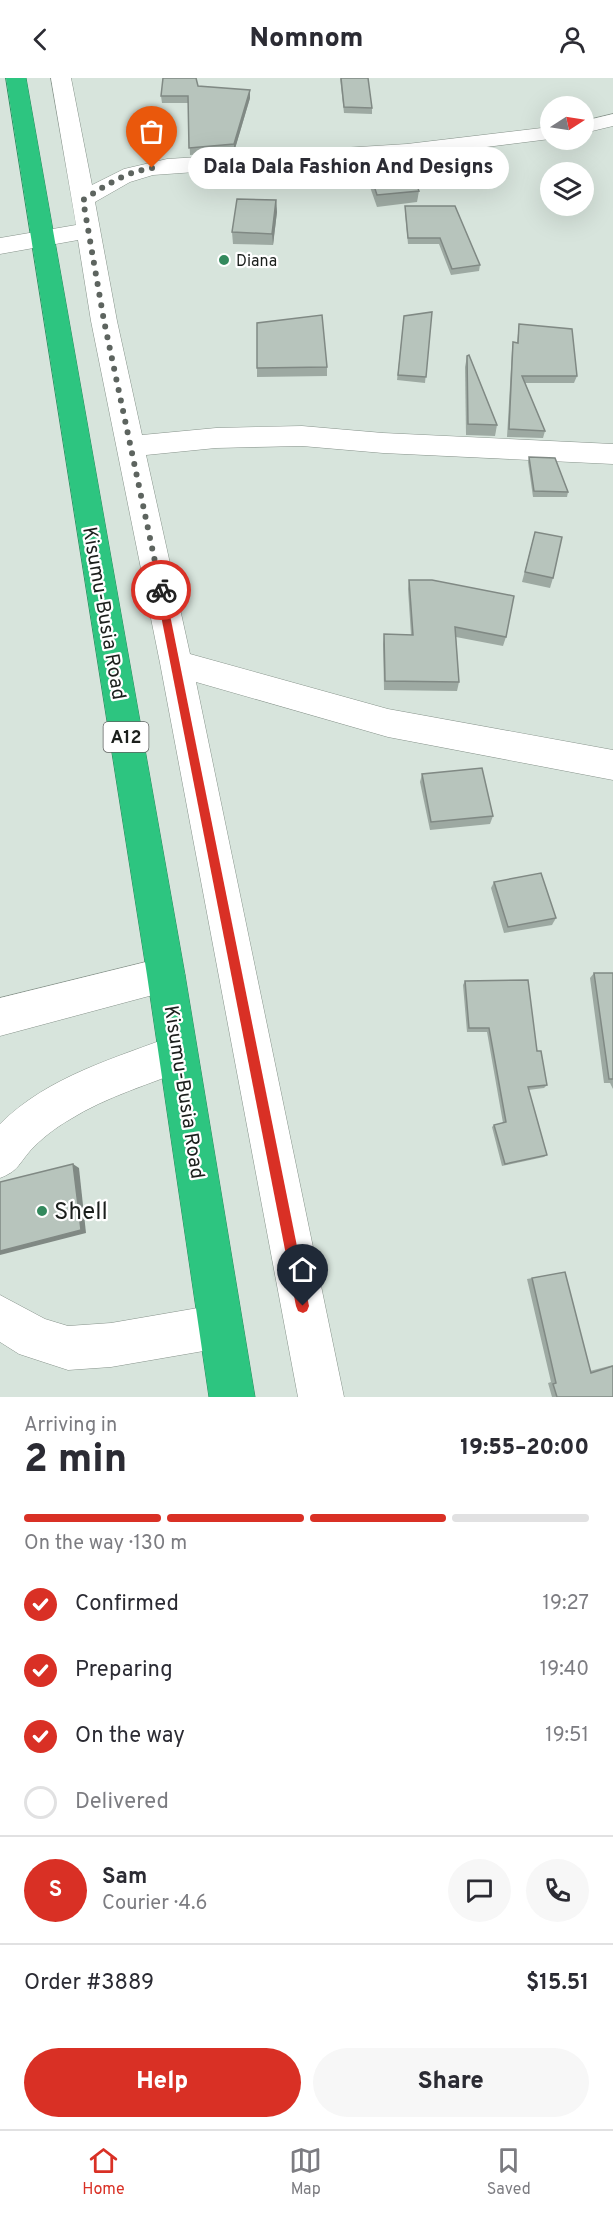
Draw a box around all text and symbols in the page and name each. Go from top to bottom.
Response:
text: Nomnom [250,22,363,56]
icon: back [24,23,57,56]
icon: person [556,23,589,56]
north arrow [540,96,594,150]
map controls [540,96,594,216]
pin [126,106,177,168]
icon: bag [135,115,168,148]
callout: Dala Dala Fashion And Designs [188,147,509,189]
text: Dala Dala Fashion And Designs [203,155,494,181]
button: layers [540,162,594,216]
place label: Diana [236,252,277,272]
marker: Diana [217,253,231,267]
street label: Kisumu-Busia Road [75,525,131,702]
courier [131,560,191,620]
icon: bike [145,574,178,607]
road number: A12 [104,722,148,752]
street label: Kisumu-Busia Road [156,1004,210,1181]
place label: Shell [54,1198,108,1228]
marker: Shell [35,1204,49,1218]
pin [277,1244,328,1306]
icon: home [286,1253,319,1286]
text: Arriving in [24,1413,117,1439]
text: 19:55–20:00 [460,1435,589,1462]
text: 2 min [24,1437,127,1486]
text: On the way · 130 m [24,1531,187,1557]
icon: check [24,1588,57,1621]
text: Confirmed [75,1591,179,1618]
text: 19:27 [543,1591,589,1617]
icon: check [24,1654,57,1687]
text: Preparing [75,1657,173,1684]
text: 19:40 [540,1657,589,1683]
icon: check [24,1720,57,1753]
text: On the way [75,1723,185,1750]
text: 19:51 [545,1723,589,1749]
text: Delivered [75,1789,169,1816]
button: chat [448,1859,511,1922]
button: phone [526,1859,589,1922]
text: Sam [102,1864,147,1891]
text: S [49,1877,62,1904]
text: Courier · 4.6 [102,1891,207,1917]
text: Order #3889 [24,1970,154,1997]
text: $15.51 [526,1970,589,1997]
button: Help [24,2048,301,2117]
button: Share [313,2048,589,2117]
tab: Home [82,2144,125,2200]
tab: Map [289,2144,322,2200]
tab: Saved [487,2144,531,2200]

